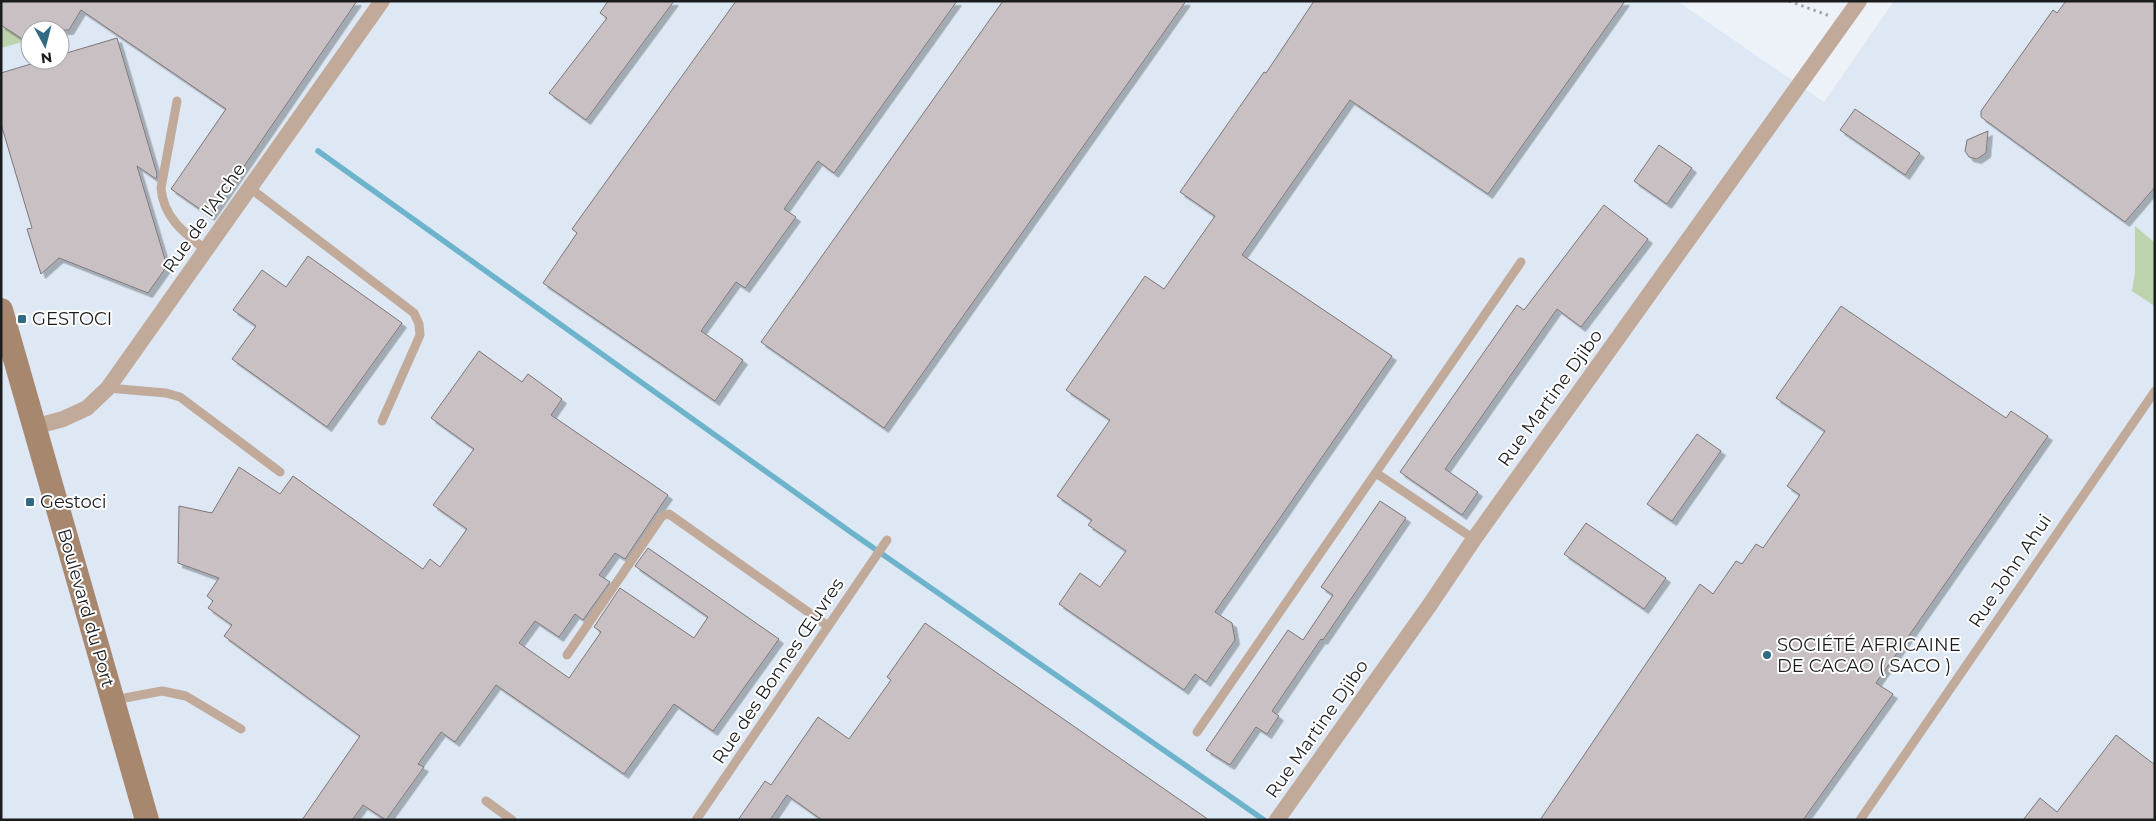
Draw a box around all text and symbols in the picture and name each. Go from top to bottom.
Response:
north arrow [20,20,70,70]
text: N [40,48,53,68]
street label: Rue de l'Arche [158,159,250,277]
place label: GESTOCI [32,308,112,330]
marker: GESTOCI [16,313,28,325]
street label: Rue Martine Djibo [1493,325,1607,471]
place label: Gestoci [40,491,107,513]
marker: Gestoci [24,496,36,508]
street label: Rue John Ahui [1964,510,2056,632]
street label: Boulevard du Port [53,526,119,690]
street label: Rue des Bonnes Œuvres [708,574,849,768]
place label: SOCIÉTÉ AFRICAINE DE CACAO ( SACO ) [1777,634,1961,677]
marker: SOCIÉTÉ AFRICAINE DE CACAO ( SACO ) [1761,649,1773,661]
street label: Rue Martine Djibo [1261,656,1373,802]

